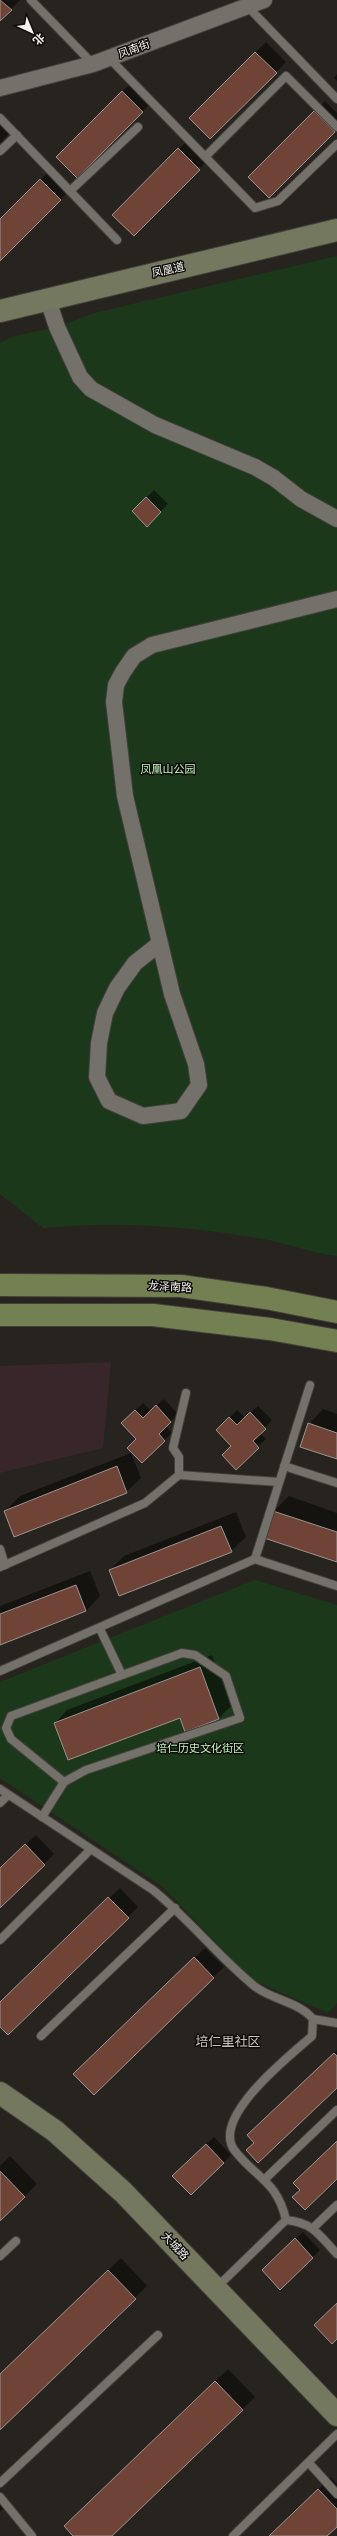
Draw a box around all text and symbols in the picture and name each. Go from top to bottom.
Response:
north arrow [12,12,52,52]
text: 北 [30,30,47,47]
street label: 凤南街 [116,37,152,61]
street label: 凤凰道 [150,260,186,280]
park label: 凤凰山公园 [141,763,196,776]
street label: 龙泽南路 [148,1279,192,1295]
park label: 培仁历史文化街区 [156,1742,244,1755]
district label: 培仁里社区 [195,2034,261,2049]
street label: 大城路 [159,2230,191,2262]

